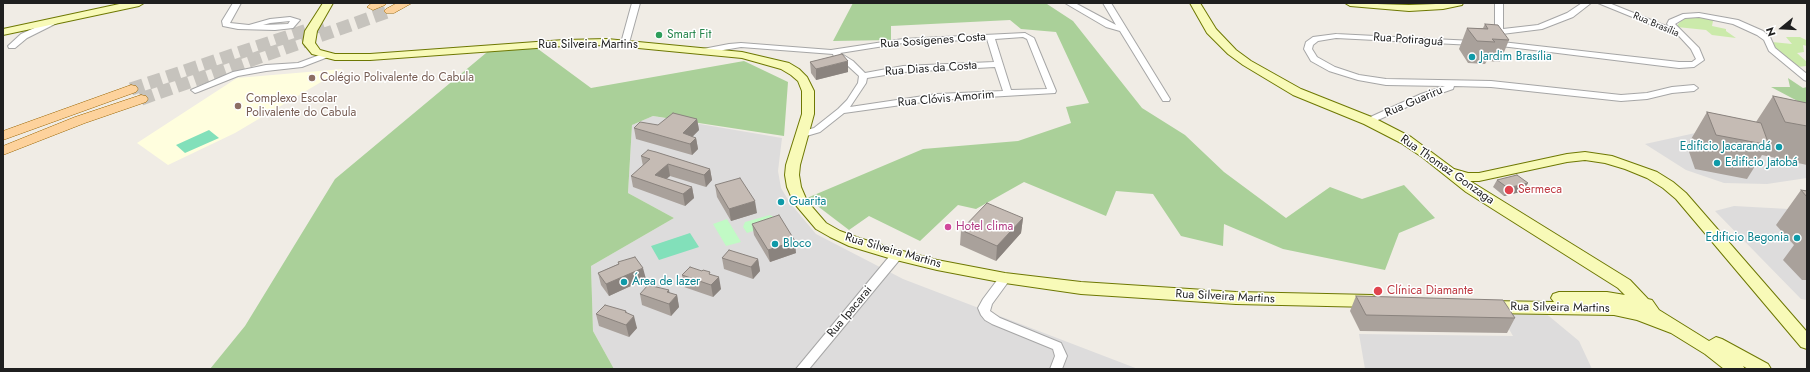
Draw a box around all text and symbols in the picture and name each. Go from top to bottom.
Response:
north arrow [1762,8,1802,48]
street label: Rua Brasília [1631,10,1681,40]
text: N [1762,25,1780,38]
place label: Smart Fit [667,28,711,42]
marker: Smart Fit [654,30,664,40]
street label: Rua Sosígenes Costa [880,30,986,52]
street label: Rua Potiraguá [1373,30,1443,50]
street label: Rua Silveira Martins [538,38,638,52]
place label: Jardim Brasília [1480,50,1552,64]
marker: Jardim Brasília [1467,52,1477,62]
street label: Rua Dias da Costa [884,59,978,79]
place label: Colégio Polivalente do Cabula [320,71,474,85]
marker: Colégio Polivalente do Cabula [307,73,317,83]
street label: Rua Guariru [1383,83,1445,121]
street label: Rua Clóvis Amorim [897,88,995,110]
place label: Complexo Escolar Polivalente do Cabula [246,92,356,120]
marker: Complexo Escolar Polivalente do Cabula [233,101,243,111]
street label: Rua Thomaz Gonzaga [1397,132,1497,208]
place label: Edificio Jacarandá [1680,140,1771,154]
marker: Edificio Jacarandá [1774,142,1784,152]
place label: Edificio Jatobá [1725,156,1798,170]
marker: Edificio Jatobá [1712,158,1722,168]
place label: Sermeca [1518,183,1562,197]
marker: Sermeca [1503,184,1515,196]
place label: Guarita [789,195,826,209]
marker: Guarita [776,197,786,207]
place label: Hotel clima [956,220,1013,234]
marker: Hotel clima [943,222,953,232]
street label: Rua Silveira Martins [843,230,943,272]
place label: Edificio Begonia [1705,231,1789,245]
marker: Edificio Begonia [1792,233,1802,243]
place label: Bloco [783,237,811,251]
marker: Bloco [770,239,780,249]
place label: Área de lazer [632,275,700,289]
marker: Área de lazer [619,277,629,287]
street label: Rua Ipacarai [824,283,876,341]
place label: Clínica Diamante [1387,284,1473,298]
marker: Clínica Diamante [1372,285,1384,297]
street label: Rua Silveira Martins [1175,287,1275,307]
street label: Rua Silveira Martins [1510,300,1610,316]

